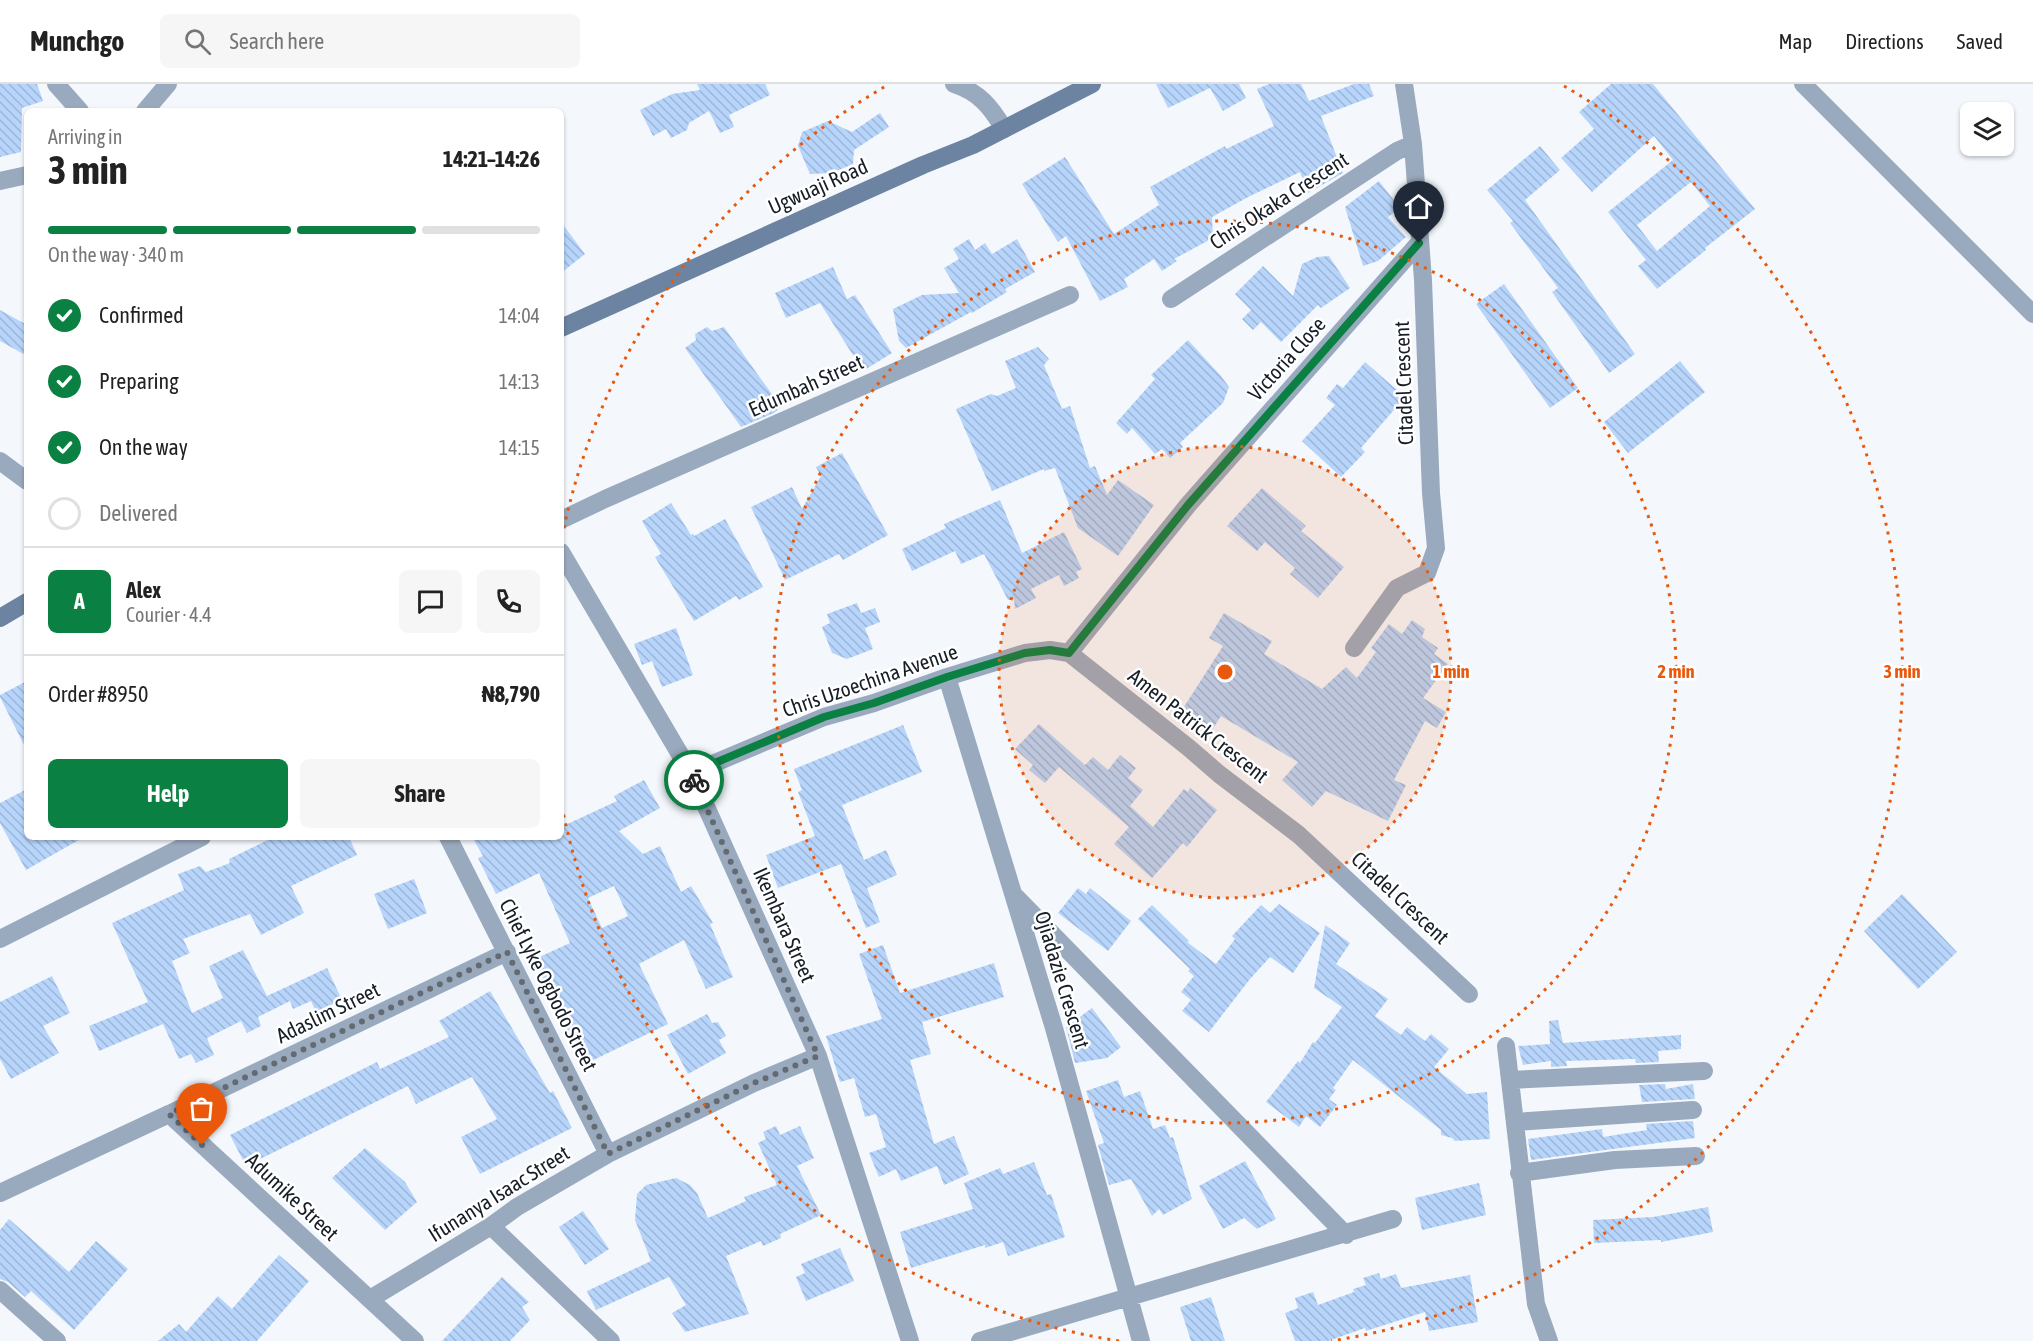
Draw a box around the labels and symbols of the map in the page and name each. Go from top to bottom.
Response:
street label: Chris Okaka Crescent [1205,146,1352,254]
street label: Ugwuaji Road [764,153,871,219]
pin [1393,181,1444,243]
street label: Victoria Close [1243,312,1330,405]
street label: Citadel Crescent [1389,321,1417,445]
street label: Edumbah Street [745,349,867,421]
street label: Chris Uzoechina Avenue [779,639,960,721]
text: 1 min [1433,661,1470,682]
text: 2 min [1658,661,1695,682]
text: 3 min [1884,661,1921,682]
centre of rings [1215,662,1235,682]
street label: Amen Patrick Crescent [1124,663,1273,787]
courier [664,750,724,810]
street label: Citadel Crescent [1347,846,1454,948]
street label: Ikembara Street [749,864,821,986]
street label: Chief Lyke Ogbodo Street [495,894,603,1075]
street label: Ojiadazie Crescent [1031,908,1095,1051]
street label: Adaslim Street [272,977,383,1047]
pin [176,1083,227,1145]
street label: Ifunanya Isaac Street [424,1140,573,1246]
street label: Adumike Street [241,1147,344,1245]

